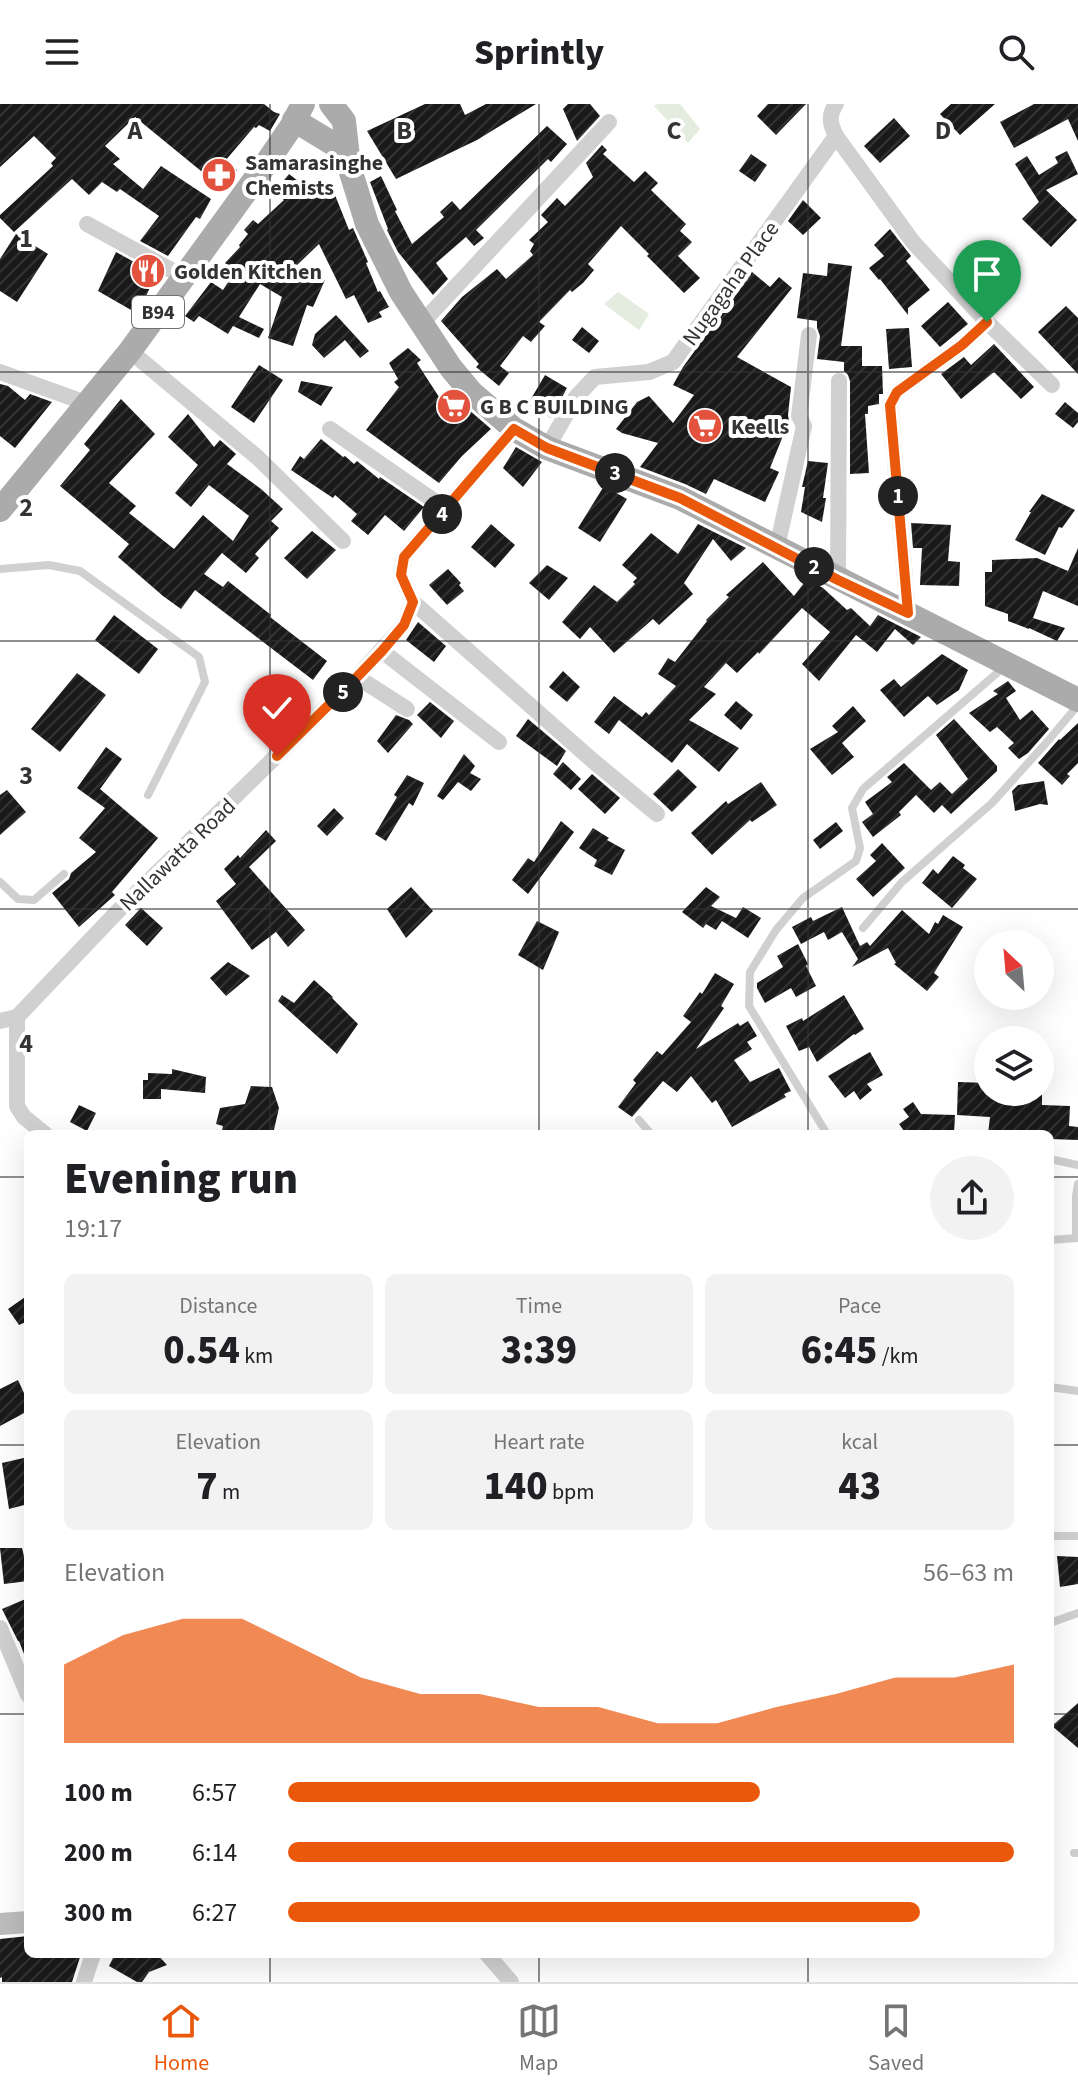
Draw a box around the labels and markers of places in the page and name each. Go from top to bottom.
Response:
place label: Samarasinghe Chemists [245,147,383,204]
pharmacy icon: Samarasinghe Chemists [200,156,238,194]
pin [953,240,1021,322]
restaurant icon: Golden Kitchen [129,252,167,290]
place label: Golden Kitchen [174,256,322,288]
supermarket icon: G B C BUILDING [435,387,473,425]
place label: G B C BUILDING [480,391,629,423]
supermarket icon: Keells [686,407,724,445]
place label: Keells [731,411,790,443]
pin: 3 [595,453,635,493]
pin: 1 [878,476,918,516]
pin: 4 [422,494,462,534]
pin: 2 [794,547,834,587]
pin: 5 [323,672,363,712]
pin [243,674,311,756]

